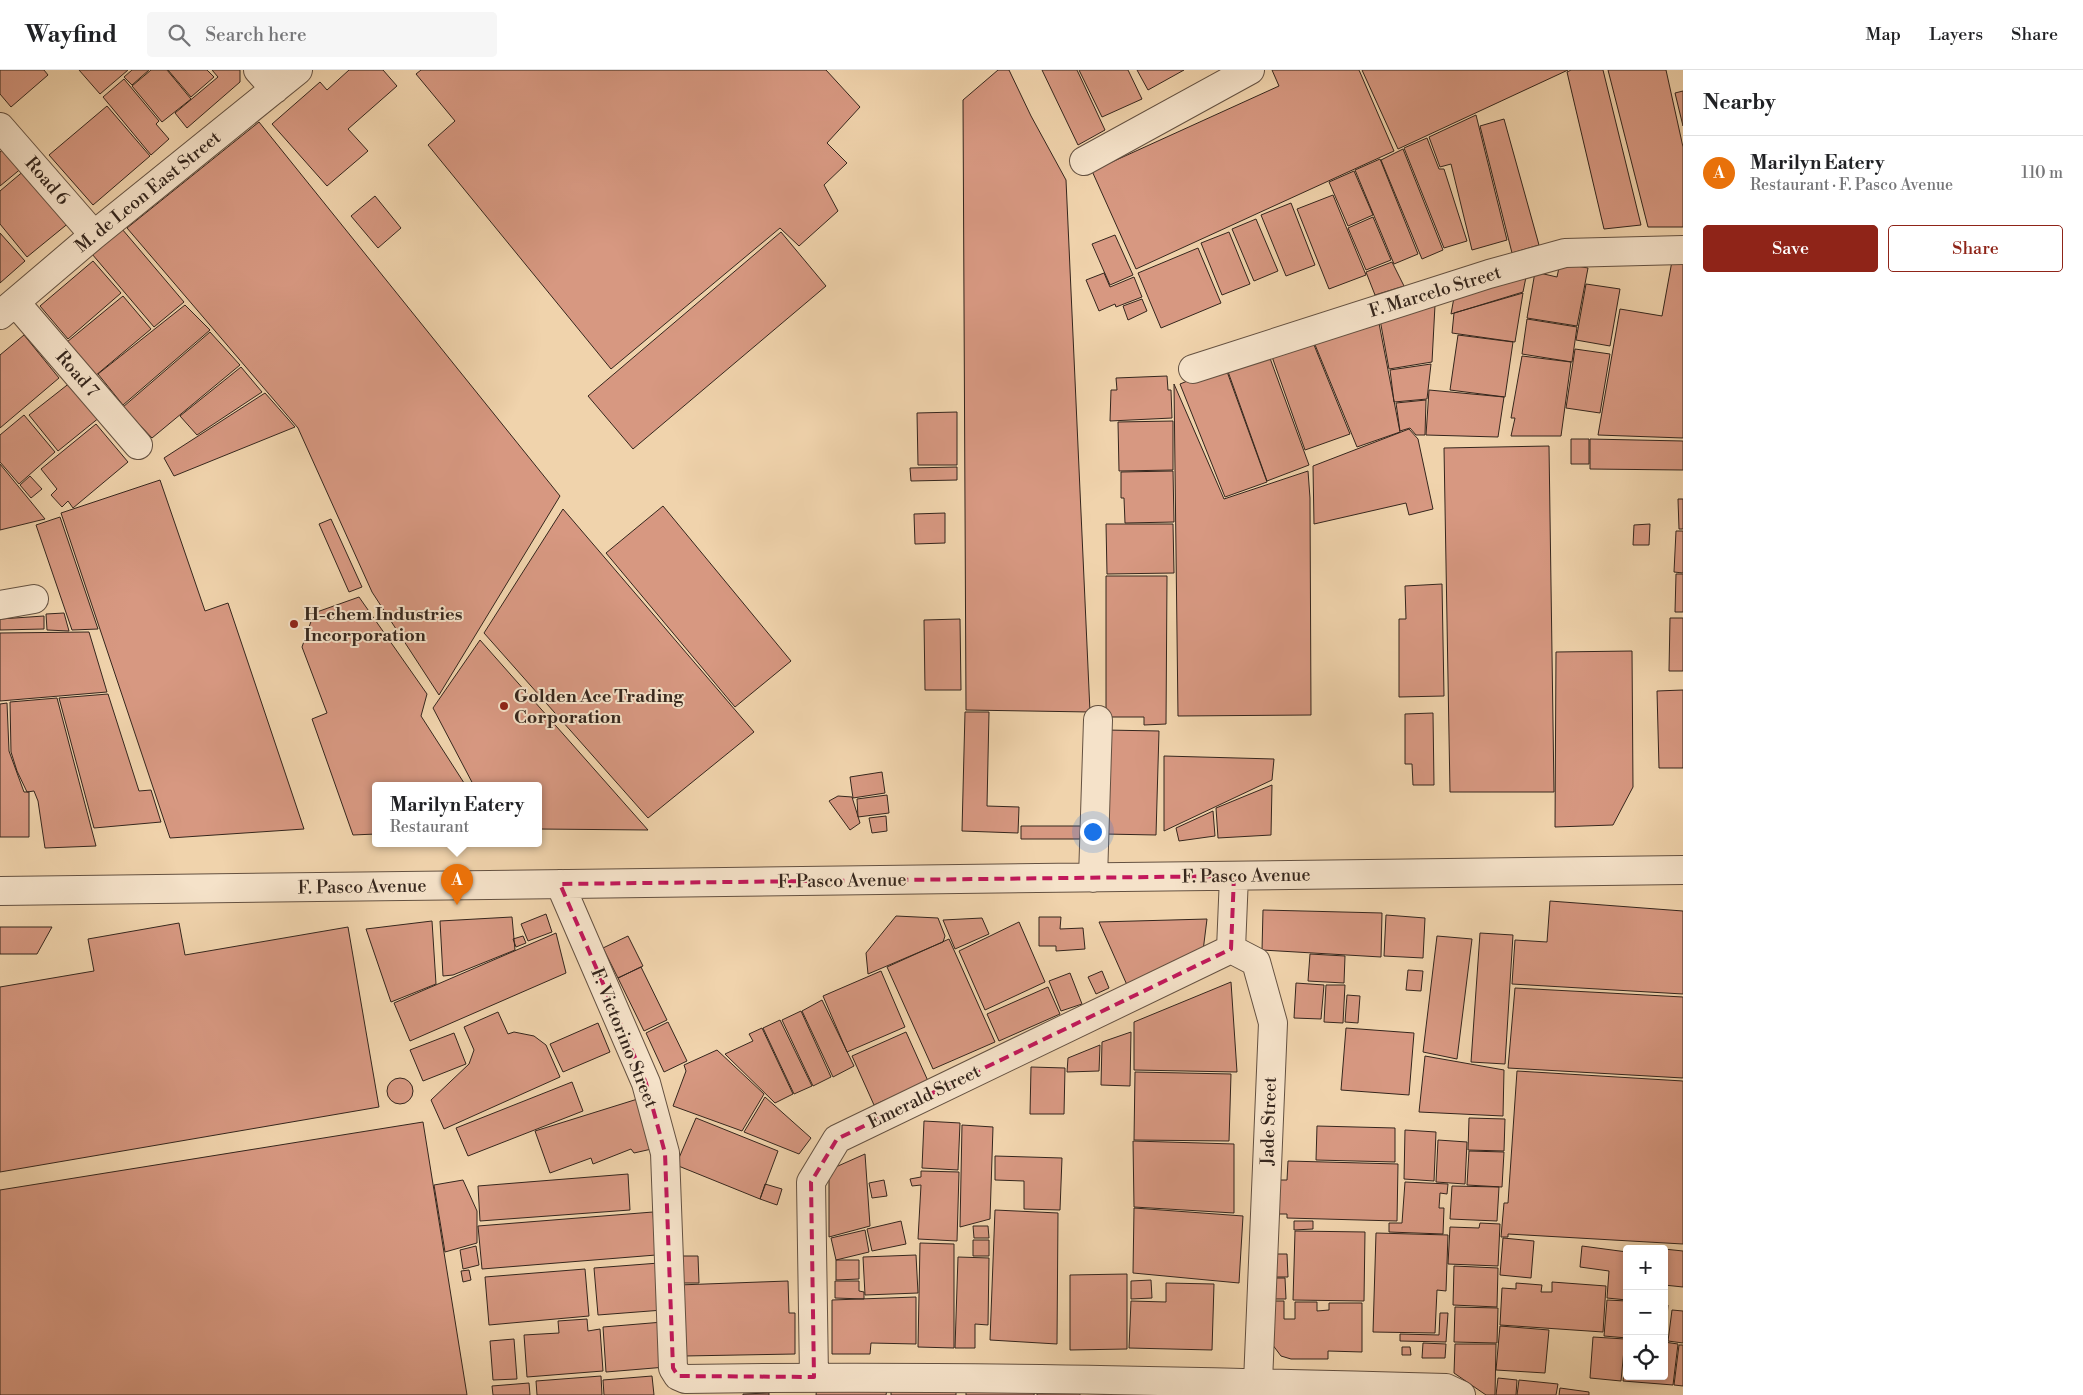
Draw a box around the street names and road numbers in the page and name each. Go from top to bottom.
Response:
street label: M. de Leon East Street [71,126,226,258]
street label: Road 6 [20,152,74,210]
street label: F. Marcelo Street [1366,261,1504,323]
street label: Road 7 [50,346,104,402]
street label: F. Pasco Avenue [1181,863,1311,889]
street label: F. Pasco Avenue [777,868,907,894]
street label: F. Pasco Avenue [297,874,427,900]
street label: F. Victorino Street [585,965,663,1112]
street label: Emerald Street [864,1060,985,1134]
street label: Jade Street [1256,1076,1282,1167]

